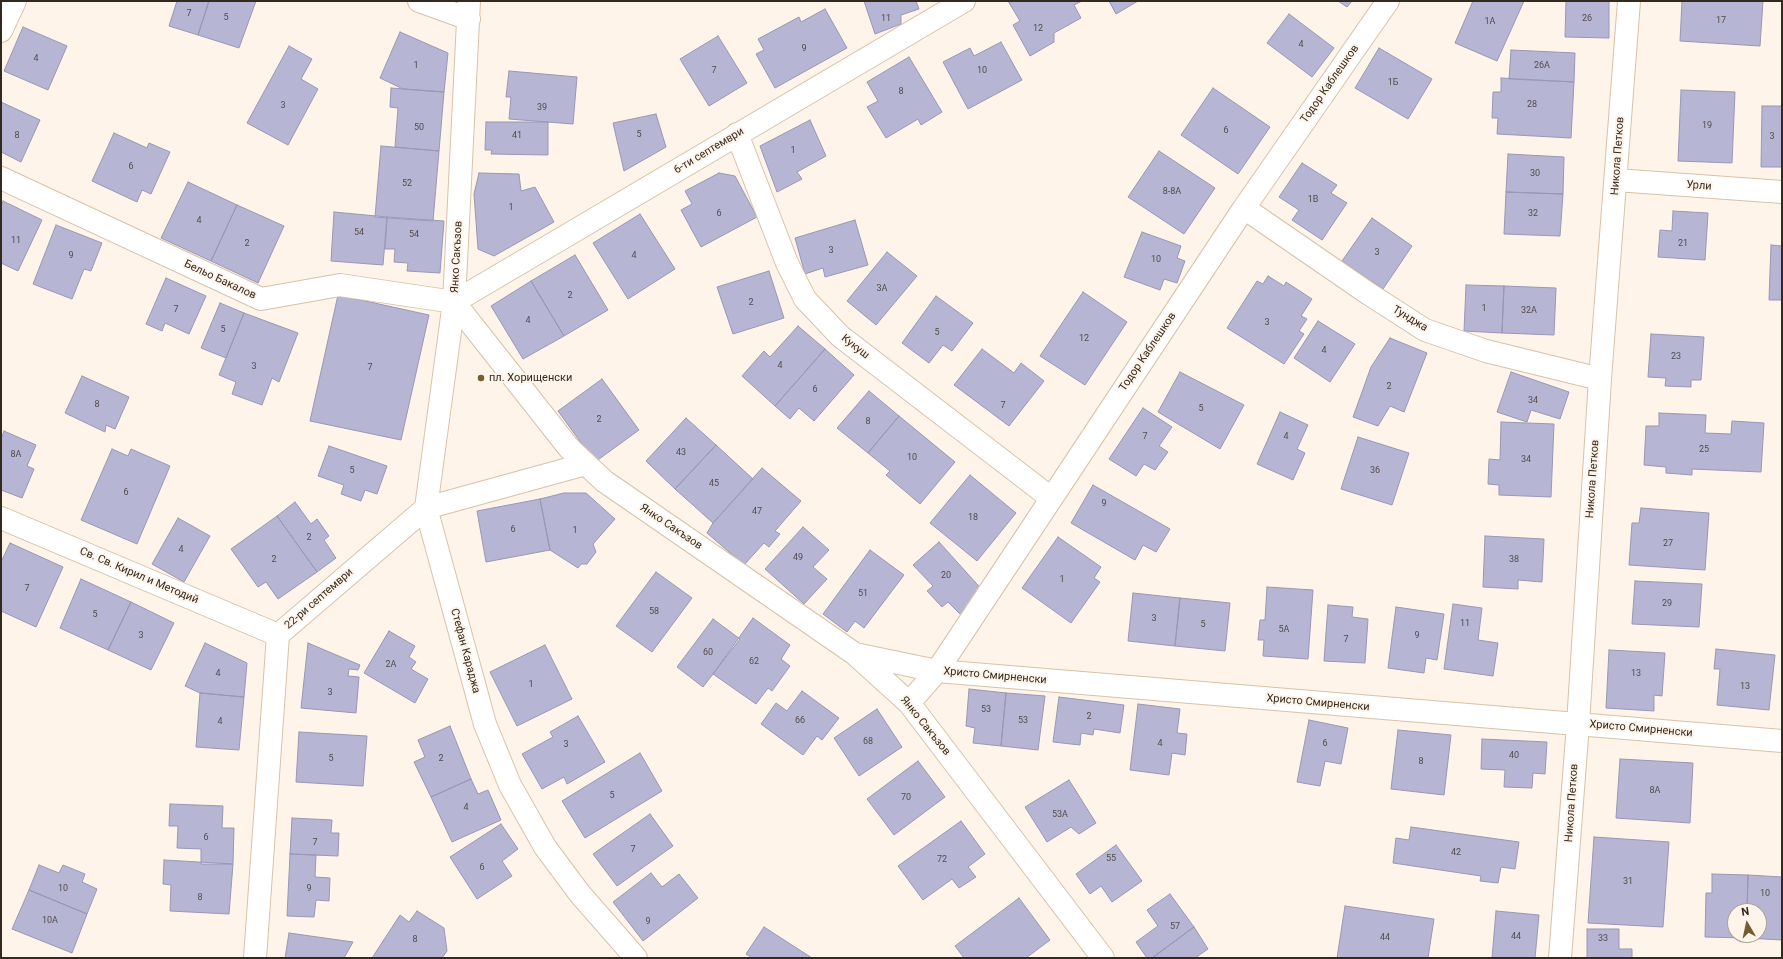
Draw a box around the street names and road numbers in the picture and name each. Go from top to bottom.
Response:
street label: Тодор Каблешков [1298,42,1362,126]
street label: Никола Петков [1609,116,1627,196]
street label: 6-ти септември [672,125,746,177]
street label: Урли [1686,179,1712,193]
street label: Янко Сакъзов [449,221,465,293]
street label: Бельо Бакалов [182,258,258,302]
street label: Тунджа [1390,303,1430,335]
street label: Тодор Каблешков [1117,310,1179,394]
street label: Кукуш [838,332,872,362]
street label: Никола Петков [1584,439,1602,519]
street label: Янко Сакъзов [637,501,705,553]
street label: Св. Св. Кирил и Методий [78,545,200,607]
street label: 22-ри септември [282,566,356,632]
street label: Стефан Караджа [447,607,483,695]
street label: Христо Смирненски [943,665,1047,687]
street label: Христо Смирненски [1266,692,1370,714]
street label: Янко Сакъзов [897,694,953,758]
street label: Христо Смирненски [1589,718,1693,740]
street label: Никола Петков [1563,763,1581,843]

